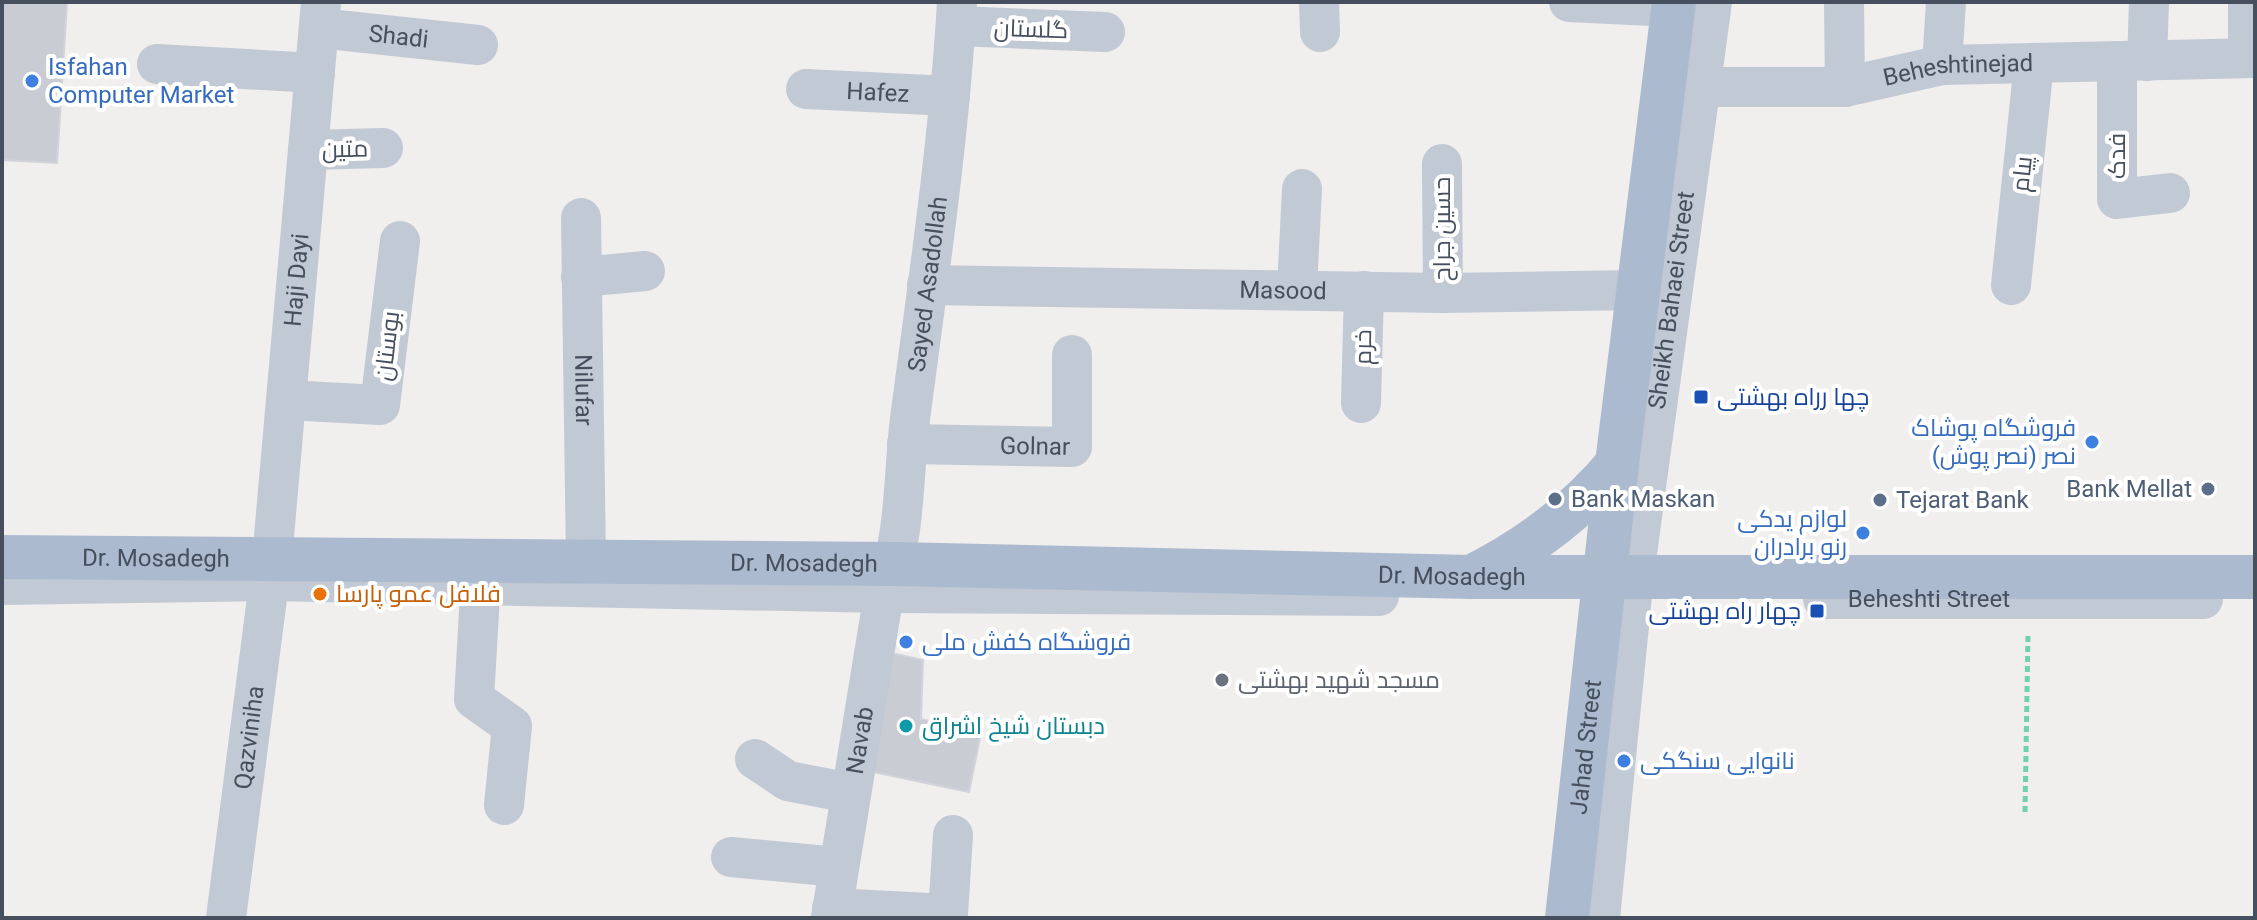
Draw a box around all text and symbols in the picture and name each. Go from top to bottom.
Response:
street label: گلستان [993,14,1069,44]
street label: Shadi [367,19,430,54]
street label: Beheshtinejad [1880,49,2033,92]
place label: Isfahan Computer Market [48,53,235,109]
marker: Isfahan Computer Market [23,72,41,90]
street label: Hafez [846,77,910,108]
street label: فدک [2103,133,2131,179]
street label: متین [322,135,368,163]
street label: پیام [2006,154,2040,193]
street label: حسین جراح [1428,177,1458,281]
street label: Sheikh Bahaei Street [1643,189,1700,411]
street label: Sayed Asadollah [902,195,953,374]
street label: Haji Dayi [278,232,315,328]
street label: Masood [1239,276,1327,305]
street label: بوستان [369,309,405,383]
street label: خرم [1349,329,1379,365]
street label: Nilufar [569,354,598,426]
place label: چها رراه بهشتی [1717,383,1869,413]
marker: چها رراه بهشتی [1692,388,1710,406]
place label: فروشگاه پوشاک نصر (نصر پوش) [1911,414,2076,472]
street label: Golnar [1000,432,1070,461]
marker: فروشگاه پوشاک نصر (نصر پوش) [2083,433,2101,451]
place label: Bank Mellat [2066,475,2192,503]
marker: Bank Mellat [2199,480,2217,498]
place label: Bank Maskan [1571,485,1715,513]
place label: Tejarat Bank [1896,486,2029,514]
marker: Bank Maskan [1546,490,1564,508]
marker: Tejarat Bank [1871,491,1889,509]
place label: لوازم یدکی رنو برادران [1737,505,1847,561]
marker: لوازم یدکی رنو برادران [1854,524,1872,542]
street label: Dr. Mosadegh [82,544,230,573]
street label: Dr. Mosadegh [730,549,878,578]
street label: Dr. Mosadegh [1378,561,1526,591]
place label: فلافل عمو پارسا [336,580,501,610]
marker: فلافل عمو پارسا [311,585,329,603]
street label: Beheshti Street [1848,585,2010,613]
place label: چهار راه بهشتی [1649,597,1801,627]
marker: چهار راه بهشتی [1808,602,1826,620]
place label: فروشگاه کفش ملی [922,628,1131,656]
marker: فروشگاه کفش ملی [897,633,915,651]
place label: مسجد شهید بهشتی [1238,666,1440,694]
marker: مسجد شهید بهشتی [1213,671,1231,689]
street label: Jahad Street [1564,678,1607,816]
street label: Qazviniha [229,684,270,791]
street label: Navab [841,705,879,776]
place label: دبستان شیخ اشراق [922,712,1105,742]
marker: دبستان شیخ اشراق [897,717,915,735]
place label: نانوایی سنگکی [1640,747,1795,775]
marker: نانوایی سنگکی [1615,752,1633,770]

